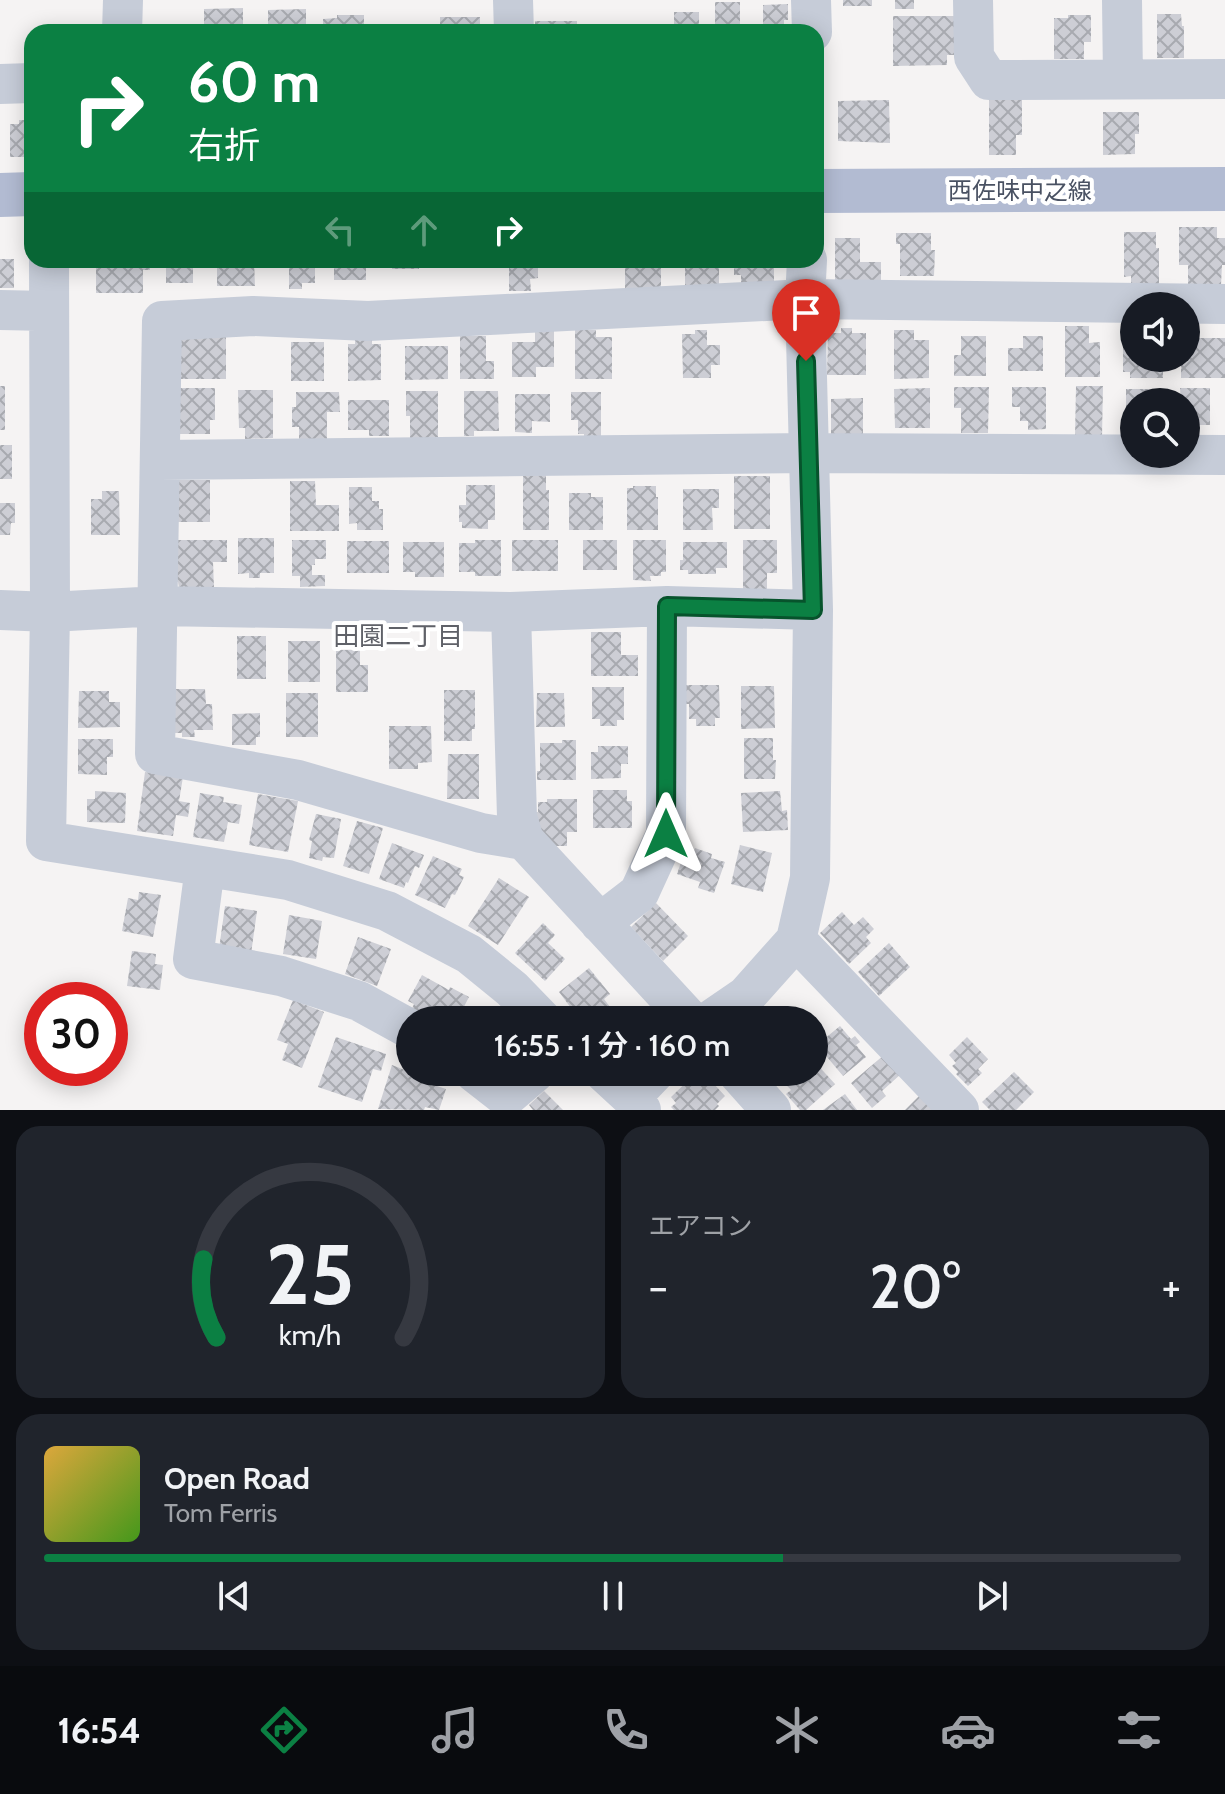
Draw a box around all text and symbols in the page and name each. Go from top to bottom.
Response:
text: 60 m [188,48,320,116]
icon: right [56,56,160,160]
text: 右折 [188,123,260,167]
street label: 西佐味中之線 [948,176,1092,205]
icon: left [318,208,362,252]
icon: ahead [402,208,446,252]
icon: right [486,208,530,252]
pin [772,279,840,361]
icon: arrive [784,291,828,335]
map controls [1120,292,1200,468]
button: sound [1120,292,1200,372]
button: search [1120,388,1200,468]
district label: 田園二丁目 [333,620,463,652]
position arrow [624,792,708,876]
speed limit sign: 30 [24,982,128,1086]
text: 16:55 · 1 分 · 160 m [494,1027,730,1064]
text: エアコン [649,1210,753,1242]
text: 25 [266,1224,355,1325]
text: 20° [869,1250,960,1323]
text: − [649,1260,668,1313]
text: + [1162,1260,1181,1313]
text: km/h [279,1317,342,1352]
text: Open Road [164,1460,310,1497]
text: Tom Ferris [164,1497,277,1529]
icon: previous [212,1574,256,1618]
icon: pause [591,1574,635,1618]
icon: next [970,1574,1014,1618]
icon: directions [256,1702,312,1758]
icon: music [427,1702,483,1758]
icon: phone [598,1702,654,1758]
icon: climate [769,1702,825,1758]
icon: car [940,1702,996,1758]
icon: filters [1111,1702,1167,1758]
text: 16:54 [58,1708,141,1752]

